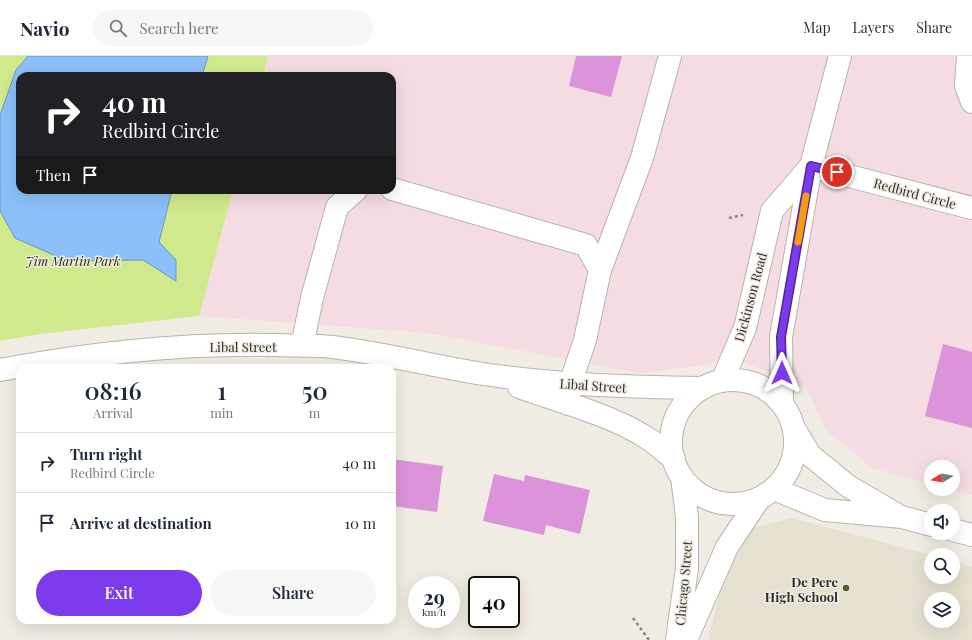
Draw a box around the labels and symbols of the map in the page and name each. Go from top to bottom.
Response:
pin [820,155,854,189]
street label: Redbird Circle [872,174,959,212]
street label: Dickinson Road [730,250,770,344]
park label: Jim Martin Park [26,252,121,269]
street label: Libal Street [209,338,277,355]
position arrow [761,352,803,394]
street label: Libal Street [559,374,627,396]
north arrow [924,460,960,496]
street label: Chicago Street [671,539,695,626]
place label: De Pere High School [765,573,838,605]
speed limit sign: 40 [468,576,520,628]
marker: De Pere High School [841,583,851,593]

